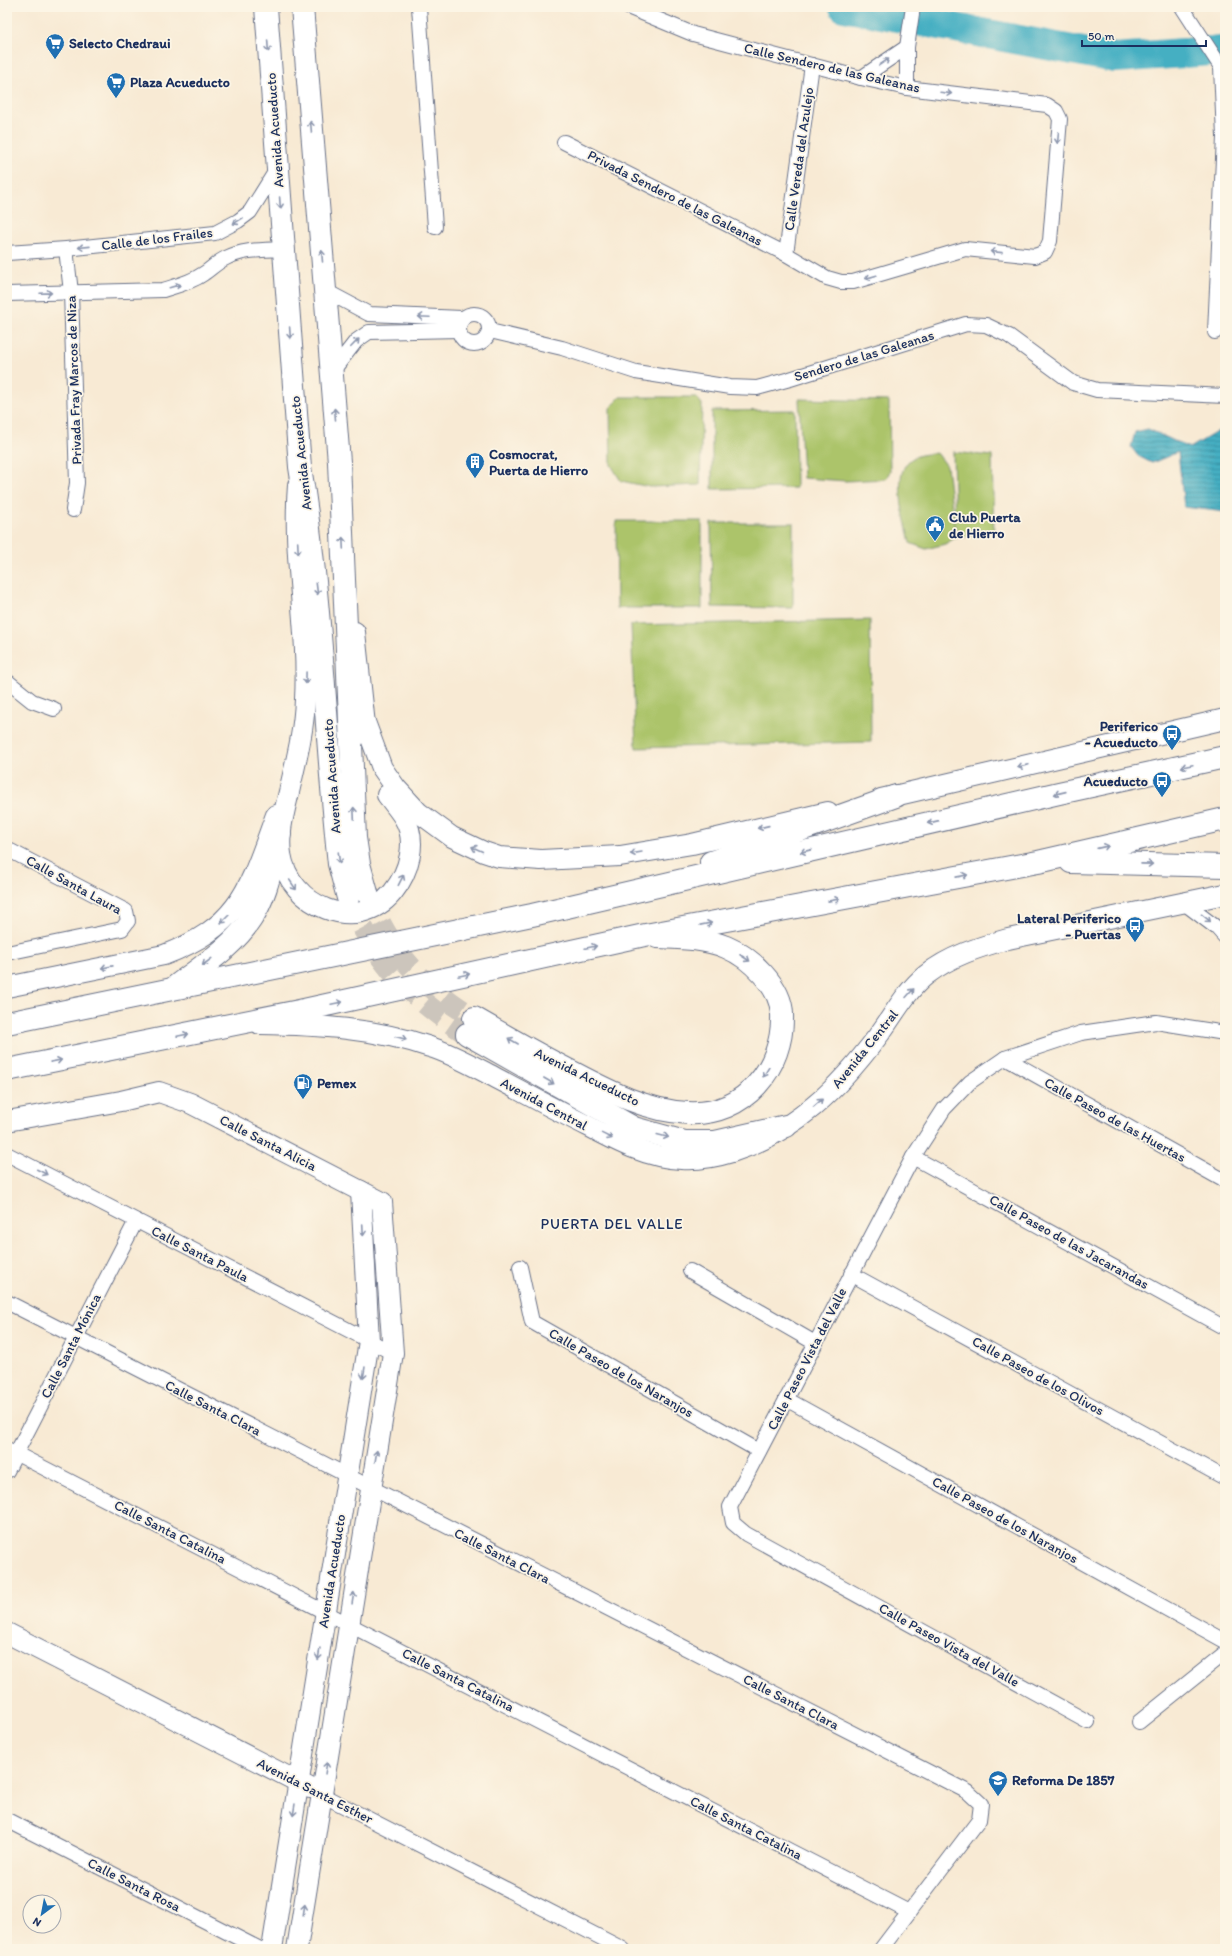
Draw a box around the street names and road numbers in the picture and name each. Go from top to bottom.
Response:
street label: Calle Sendero de las Galeanas [742,39,922,97]
street label: Avenida Acueducto [263,72,287,188]
street label: Calle Vereda del Azulejo [781,86,817,232]
street label: Privada Sendero de las Galeanas [585,146,765,250]
street label: Calle de los Frailes [100,224,214,254]
street label: Privada Fray Marcos de Niza [63,294,85,465]
street label: Sendero de las Galeanas [792,327,936,385]
street label: Avenida Acueducto [287,395,315,511]
street label: Avenida Acueducto [320,718,344,834]
street label: Calle Santa Laura [23,852,126,919]
street label: Avenida Central [828,1006,902,1092]
street label: Avenida Acueducto [532,1044,642,1110]
street label: Avenida Central [498,1074,591,1134]
street label: Calle Paseo de las Huertas [1041,1074,1189,1166]
street label: Calle Santa Alicia [217,1111,320,1175]
street label: Calle Paseo de las Jacarandas [986,1191,1152,1293]
street label: Calle Santa Paula [149,1222,252,1286]
street label: Calle Paseo Vista del Valle [764,1285,851,1433]
street label: Calle Santa Mónica [37,1290,105,1401]
street label: Calle Paseo de los Naranjos [546,1325,696,1421]
street label: Calle Paseo de los Olivos [969,1333,1107,1419]
street label: Calle Santa Clara [162,1376,264,1440]
street label: Calle Paseo de los Naranjos [929,1473,1081,1567]
street label: Calle Santa Catalina [111,1496,229,1568]
street label: Avenida Acueducto [315,1513,349,1629]
street label: Calle Santa Clara [451,1524,553,1588]
street label: Calle Paseo Vista del Valle [876,1599,1022,1691]
street label: Calle Santa Catalina [399,1644,517,1716]
street label: Calle Santa Clara [740,1670,842,1734]
street label: Avenida Santa Esther [254,1754,376,1828]
street label: Calle Santa Catalina [687,1792,805,1864]
street label: Calle Santa Rosa [85,1854,184,1916]

